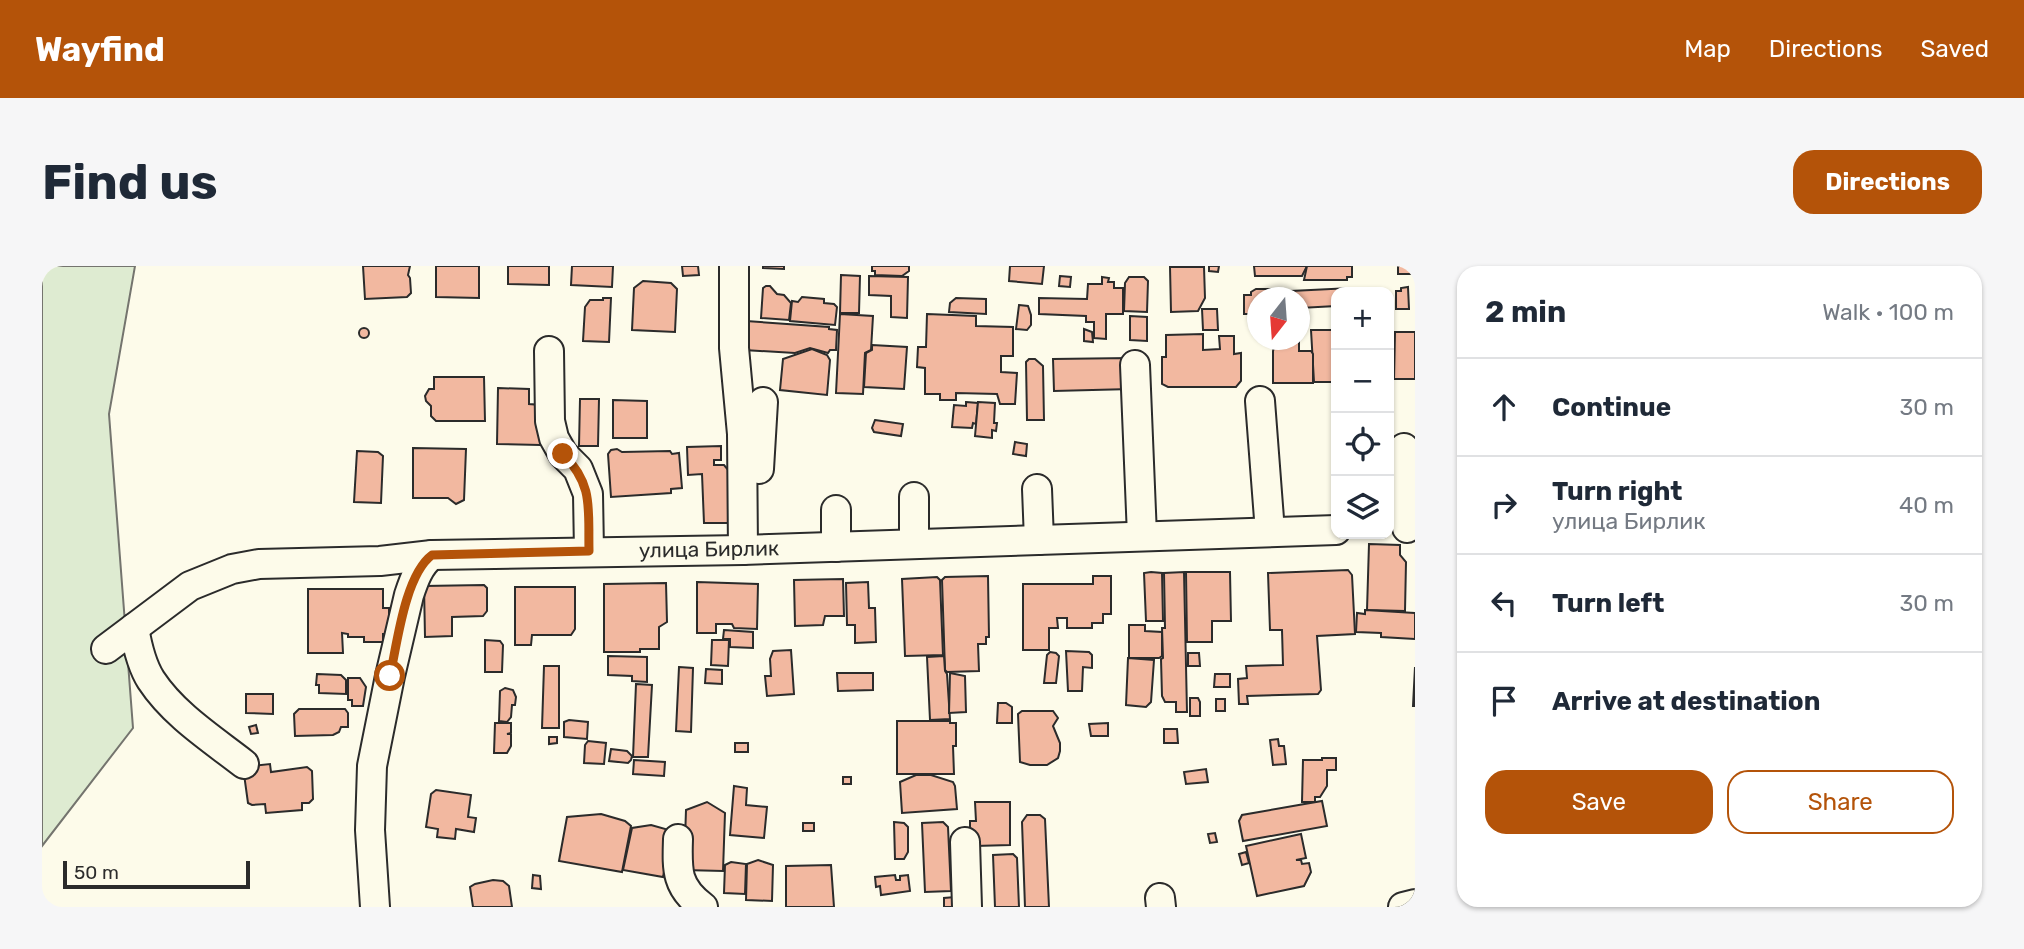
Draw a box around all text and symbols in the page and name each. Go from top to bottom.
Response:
text: Wayfind [35,30,165,69]
text: Map [1684,35,1731,63]
text: Directions [1769,35,1882,63]
text: Saved [1920,35,1989,63]
button: Directions [1793,150,1982,214]
text: Find us [42,153,218,211]
north arrow [1247,287,1310,350]
map controls [1331,287,1394,539]
button: + [1331,287,1394,350]
text: 2 min [1485,294,1566,330]
text: Walk · 100 m [1822,298,1954,326]
button: − [1331,350,1394,413]
icon: ahead [1485,388,1523,426]
text: Continue [1552,392,1671,423]
text: 30 m [1899,393,1954,421]
button: locate [1331,413,1394,476]
route end [547,438,578,469]
button: layers [1331,476,1394,539]
text: Turn right [1552,476,1682,507]
icon: right [1485,486,1523,524]
text: 40 m [1899,491,1954,519]
text: улица Бирлик [1552,507,1706,535]
street label: улица Бирлик [639,535,779,563]
icon: left [1485,584,1523,622]
text: Turn left [1552,588,1664,619]
text: 30 m [1899,589,1954,617]
route start [374,660,405,691]
icon: arrive [1485,682,1523,720]
text: Arrive at destination [1552,686,1820,717]
button: Save [1485,770,1713,834]
button: Share [1727,770,1954,834]
scale bar [63,858,250,890]
text: 50 m [74,861,119,884]

